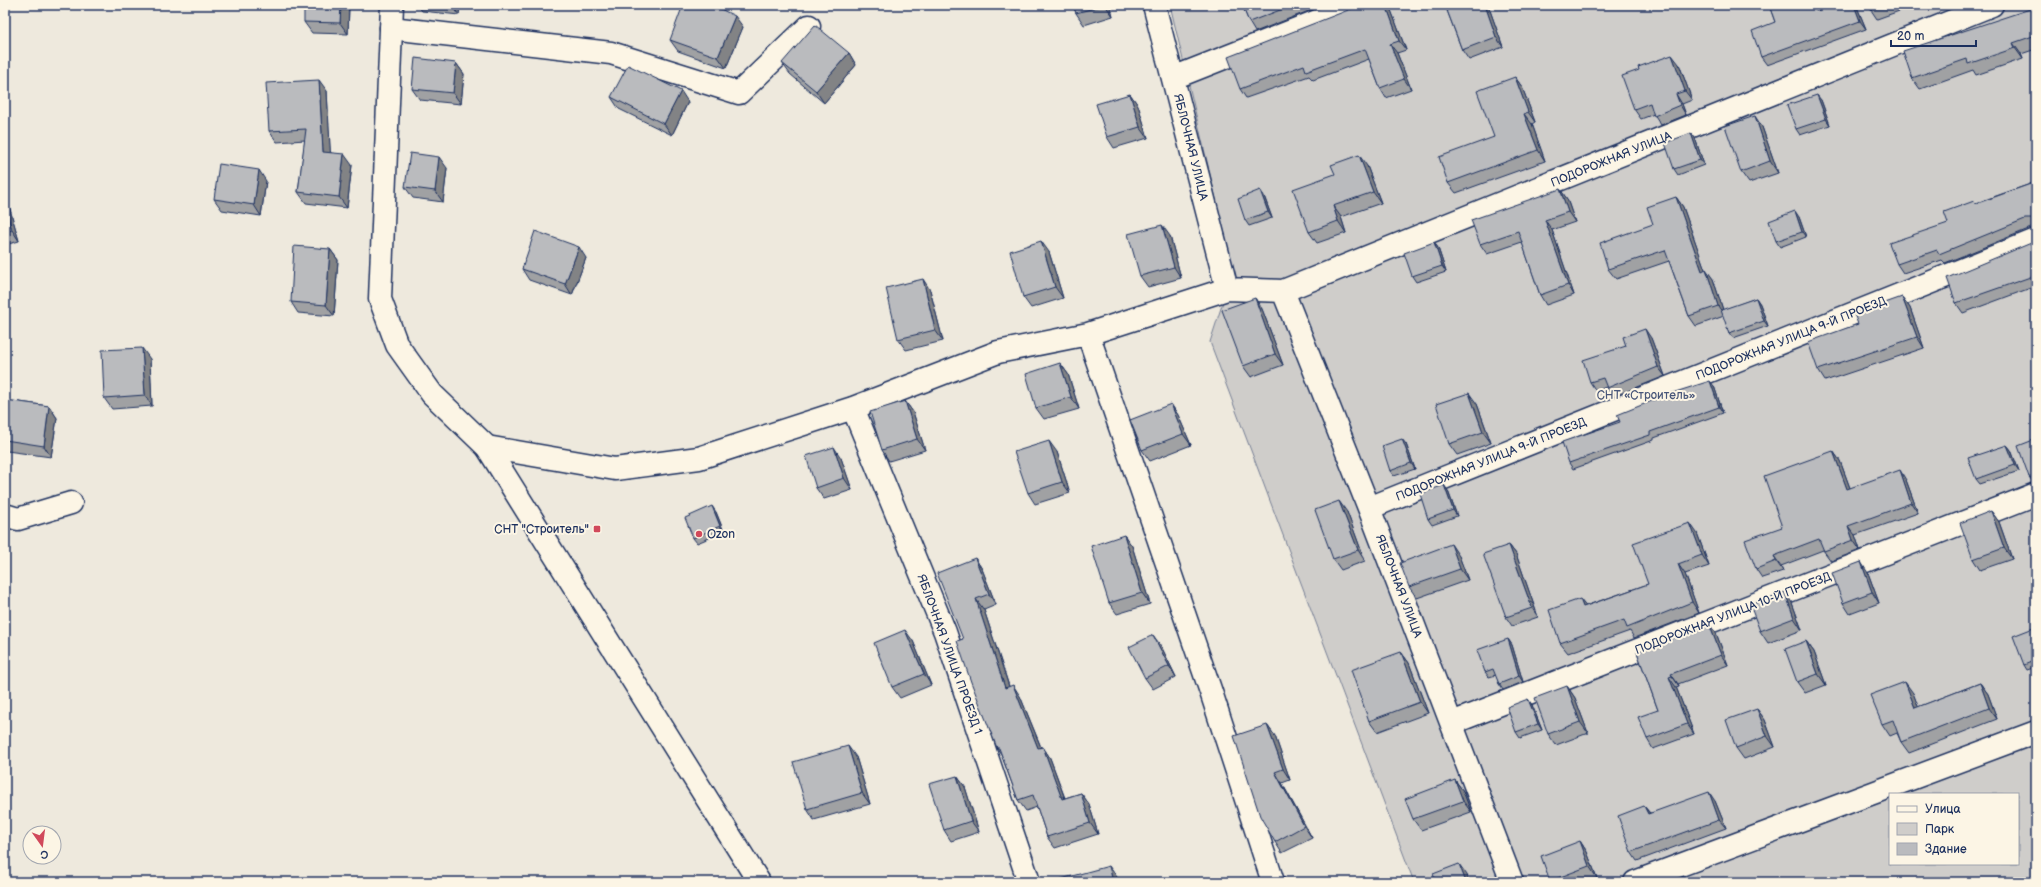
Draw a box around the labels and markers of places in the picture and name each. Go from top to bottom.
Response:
place label: СНТ "Строитель" [494,522,589,537]
marker: СНТ "Строитель" [592,524,602,534]
place label: Ozon [707,527,735,542]
marker: Ozon [694,529,704,539]

